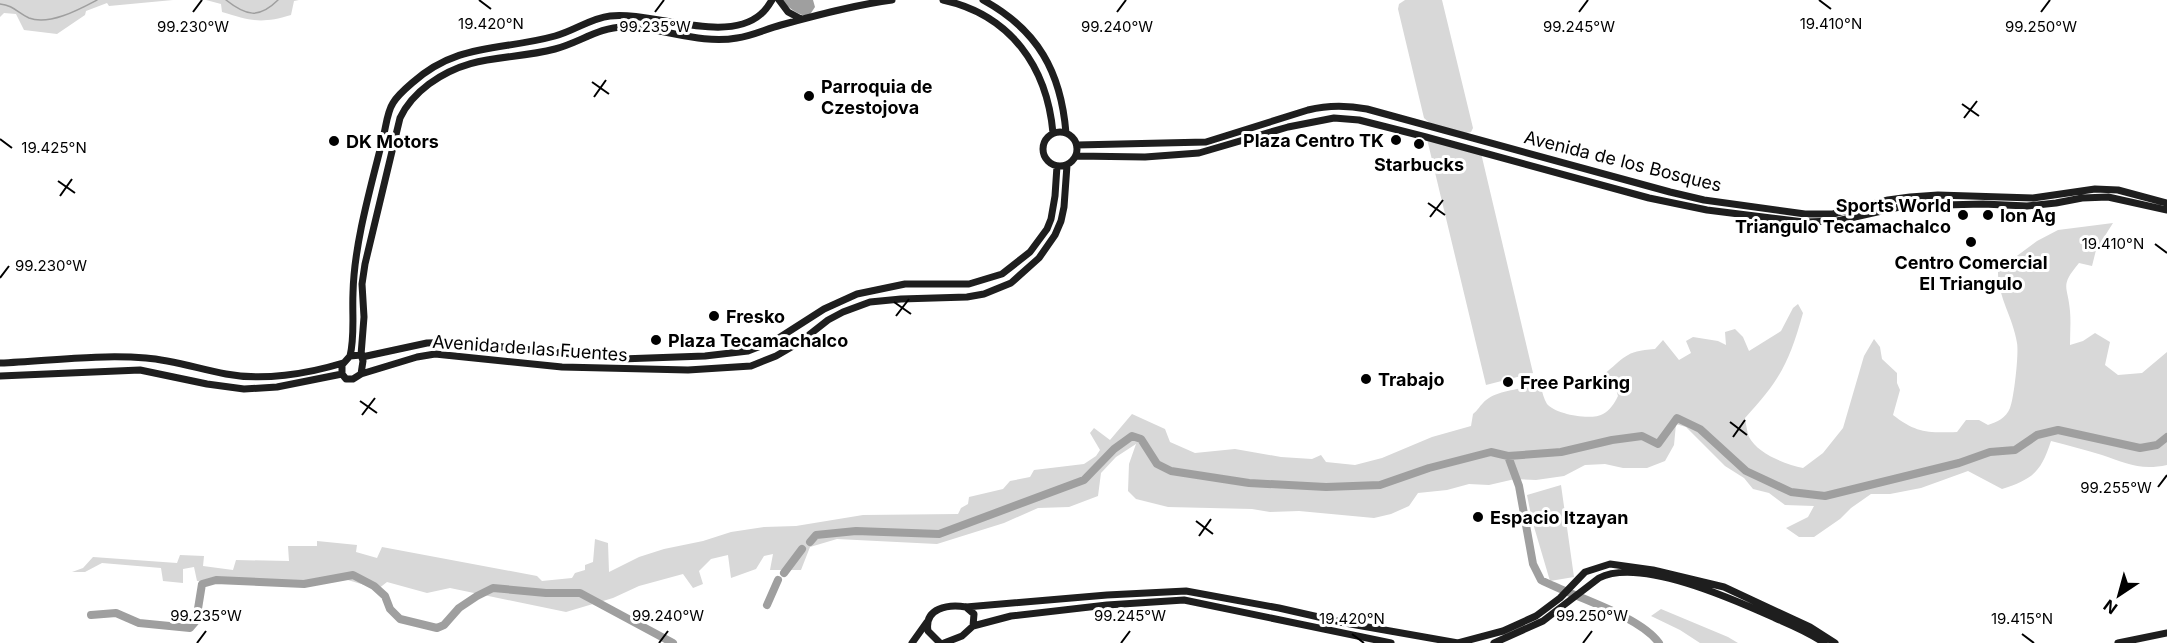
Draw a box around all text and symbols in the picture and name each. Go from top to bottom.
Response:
text: 19.420°N [458,14,524,33]
text: 19.410°N [1800,14,1862,33]
text: 99.230°W [157,17,229,36]
text: 99.235°W [619,17,691,36]
text: 99.240°W [1081,17,1153,36]
text: 99.245°W [1543,17,1615,36]
text: 99.250°W [2005,17,2077,36]
place label: Parroquia de Czestojova [821,76,933,118]
marker: Parroquia de Czestojova [802,89,816,103]
street label: Avenida de los Bosques [1522,126,1724,196]
place label: Plaza Centro TK [1243,130,1384,151]
place label: DK Motors [346,131,439,152]
marker: Plaza Centro TK [1389,133,1403,147]
marker: DK Motors [327,134,341,148]
marker: Starbucks [1412,137,1426,151]
text: 19.425°N [21,138,87,157]
place label: Starbucks [1374,154,1464,175]
place label: Sports World Triangulo Tecamachalco [1735,195,1951,237]
place label: Ion Ag [2000,205,2056,226]
marker: Sports World Triangulo Tecamachalco [1956,208,1970,222]
marker: Ion Ag [1981,208,1995,222]
text: 19.410°N [2082,234,2144,253]
marker: Centro Comercial El Triangulo [1964,235,1978,249]
place label: Centro Comercial El Triangulo [1894,252,2048,294]
text: 99.230°W [15,256,87,275]
place label: Fresko [726,306,785,327]
marker: Fresko [707,309,721,323]
place label: Plaza Tecamachalco [668,330,848,351]
street label: Avenida de las Fuentes [432,331,628,365]
marker: Plaza Tecamachalco [649,333,663,347]
place label: Trabajo [1378,369,1444,390]
marker: Trabajo [1359,372,1373,386]
place label: Free Parking [1520,372,1630,393]
marker: Free Parking [1501,375,1515,389]
text: 99.255°W [2080,478,2152,497]
place label: Espacio Itzayan [1490,507,1628,528]
marker: Espacio Itzayan [1471,510,1485,524]
north arrow [2089,565,2149,625]
text: N [2099,595,2121,619]
text: 99.235°W [170,606,242,625]
text: 99.240°W [632,606,704,625]
text: 99.245°W [1094,606,1166,625]
text: 99.250°W [1556,606,1628,625]
text: 19.420°N [1319,609,1385,628]
text: 19.415°N [1991,609,2053,628]

